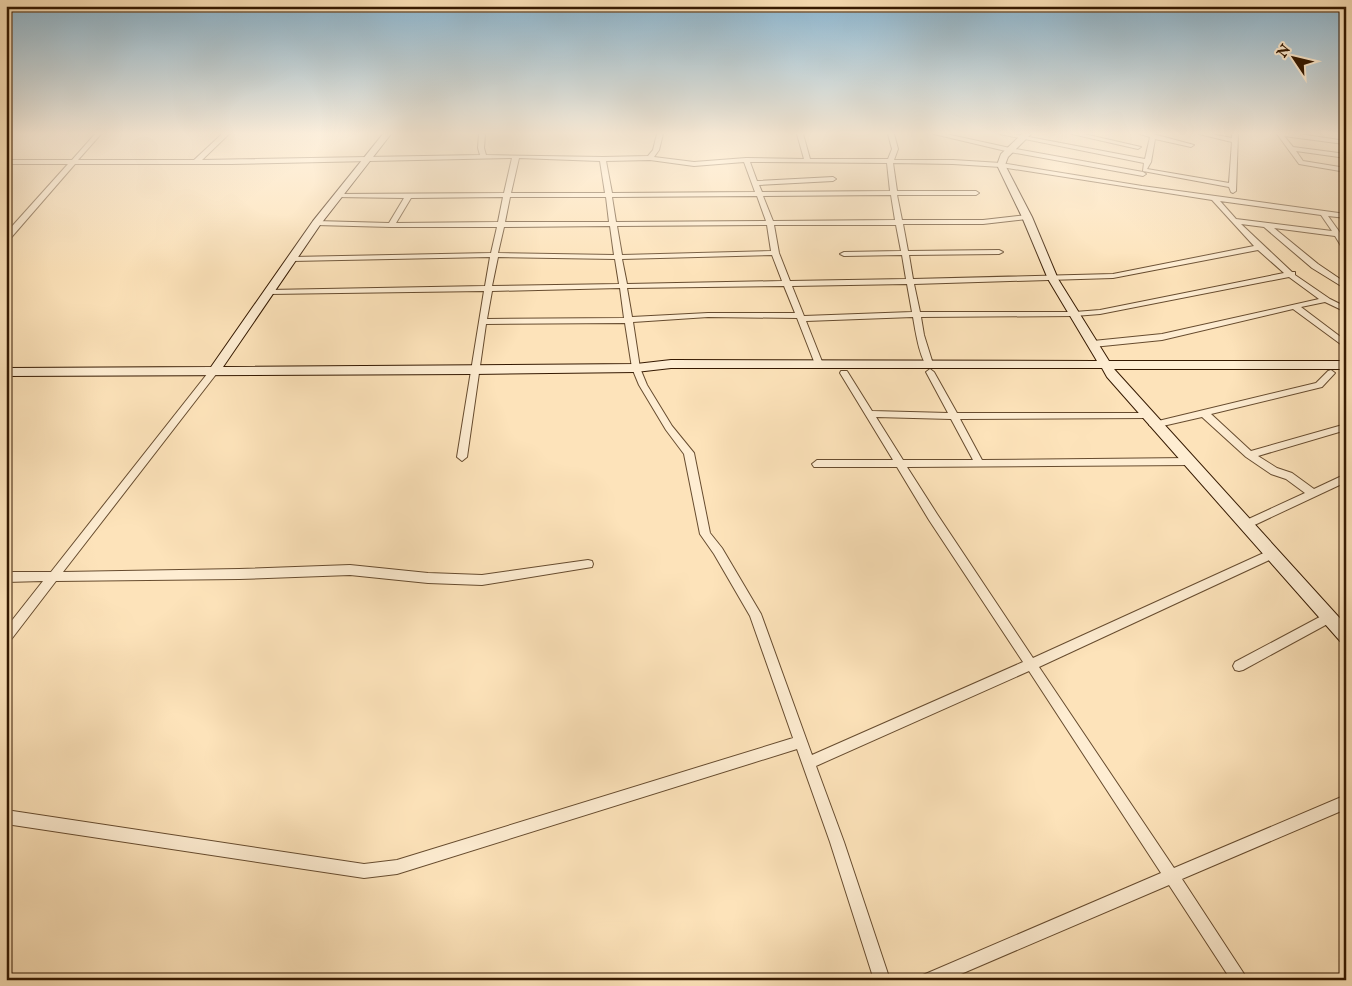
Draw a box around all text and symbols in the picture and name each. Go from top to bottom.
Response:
north arrow [1270,32,1320,82]
text: N [1273,41,1295,62]

